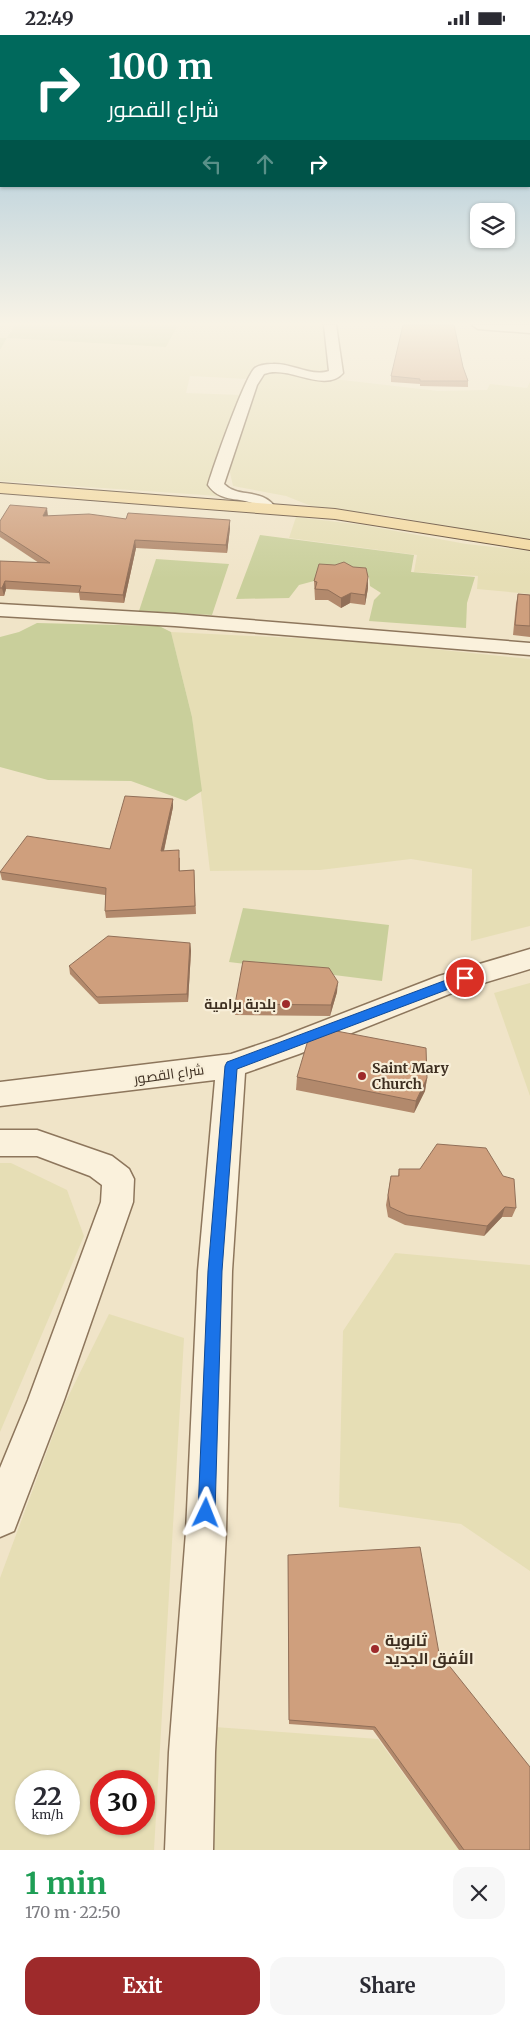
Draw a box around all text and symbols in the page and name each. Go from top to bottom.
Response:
text: 22:49 [25,6,74,30]
text: 100 m [108,45,213,89]
icon: right [25,55,90,120]
text: شراع القصور [108,95,219,123]
icon: left [198,150,226,178]
icon: ahead [251,150,279,178]
icon: right [304,150,332,178]
map controls [470,203,515,248]
button: layers [470,203,515,248]
pin [444,957,486,999]
icon: arrive [451,964,479,992]
place label: بلدية برامية [204,995,276,1013]
marker: بلدية برامية [280,998,292,1010]
place label: Saint Mary Church [372,1059,449,1093]
street label: شراع القصور [132,1060,205,1088]
marker: Saint Mary Church [356,1070,368,1082]
position arrow [179,1486,231,1538]
place label: ثانوية الأفق الجديد [385,1630,474,1668]
marker: ثانوية الأفق الجديد [369,1643,381,1655]
speed limit sign: 30 [90,1770,155,1835]
text: 22 [33,1780,62,1812]
text: km/h [32,1807,63,1822]
text: 1 min [25,1864,107,1902]
button: close [453,1867,505,1919]
text: 170 m · 22:50 [25,1902,121,1922]
button: Exit [25,1957,260,2015]
button: Share [270,1957,505,2015]

